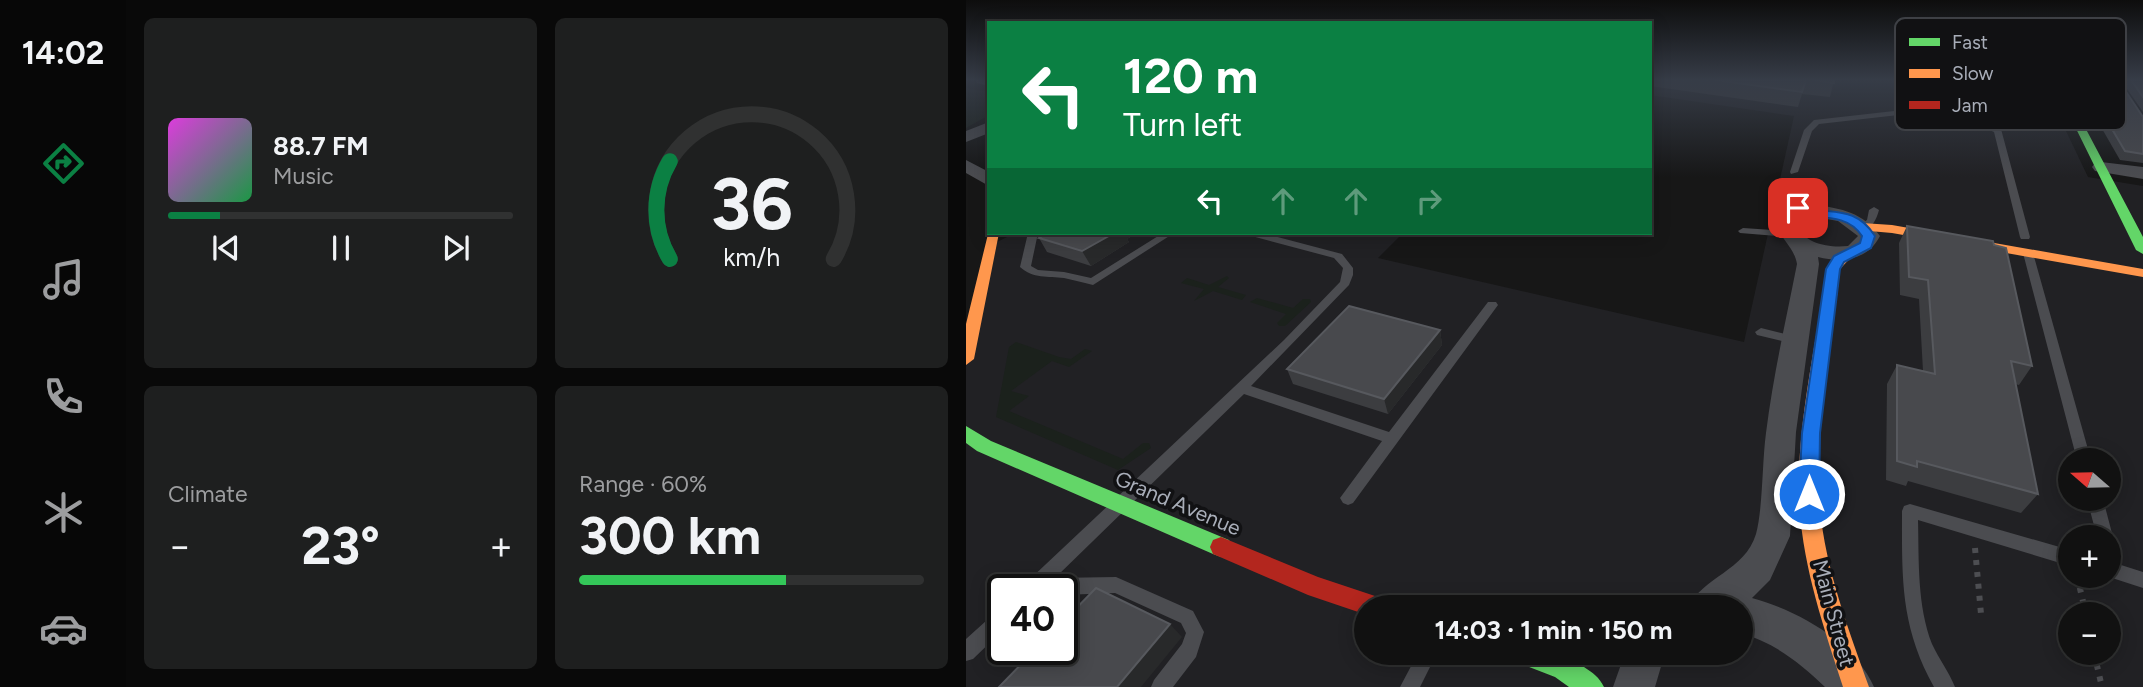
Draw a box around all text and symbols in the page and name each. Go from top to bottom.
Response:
legend [1895,18,2126,130]
text: Fast [1952,31,1988,54]
text: 14:02 [22,34,104,72]
text: 120 m [1123,46,1258,105]
icon: left [1008,49,1099,140]
text: Slow [1952,62,1994,85]
text: Jam [1952,94,1988,117]
text: Turn left [1123,106,1242,144]
text: 88.7 FM [273,130,369,162]
icon: directions [39,139,88,188]
text: 36 [710,160,793,247]
text: Music [273,162,334,190]
pin [1768,178,1828,238]
icon: left [1191,182,1229,220]
icon: ahead [1264,182,1302,220]
icon: ahead [1337,182,1375,220]
icon: right [1410,182,1448,220]
icon: arrive [1779,189,1817,227]
icon: previous [207,229,245,267]
icon: pause [322,229,360,267]
icon: next [437,229,475,267]
text: km/h [723,242,780,272]
icon: music [39,255,88,304]
icon: phone [39,372,88,421]
north arrow [2058,448,2121,511]
map controls [2058,448,2121,665]
position arrow [1772,457,1846,531]
street label: Grand Avenue [1111,465,1245,541]
text: Range · 60% [579,470,707,498]
text: Climate [168,480,247,508]
icon: climate [39,488,88,537]
text: 300 km [579,505,761,567]
text: 23° [301,515,380,577]
text: − [168,523,192,569]
text: + [489,523,513,569]
button: + [2058,525,2121,588]
street label: Main Street [1808,557,1860,669]
speed limit sign: 40 [987,574,1078,665]
button: − [2058,602,2121,665]
icon: car [39,604,88,653]
text: 14:03 · 1 min · 150 m [1434,614,1673,646]

